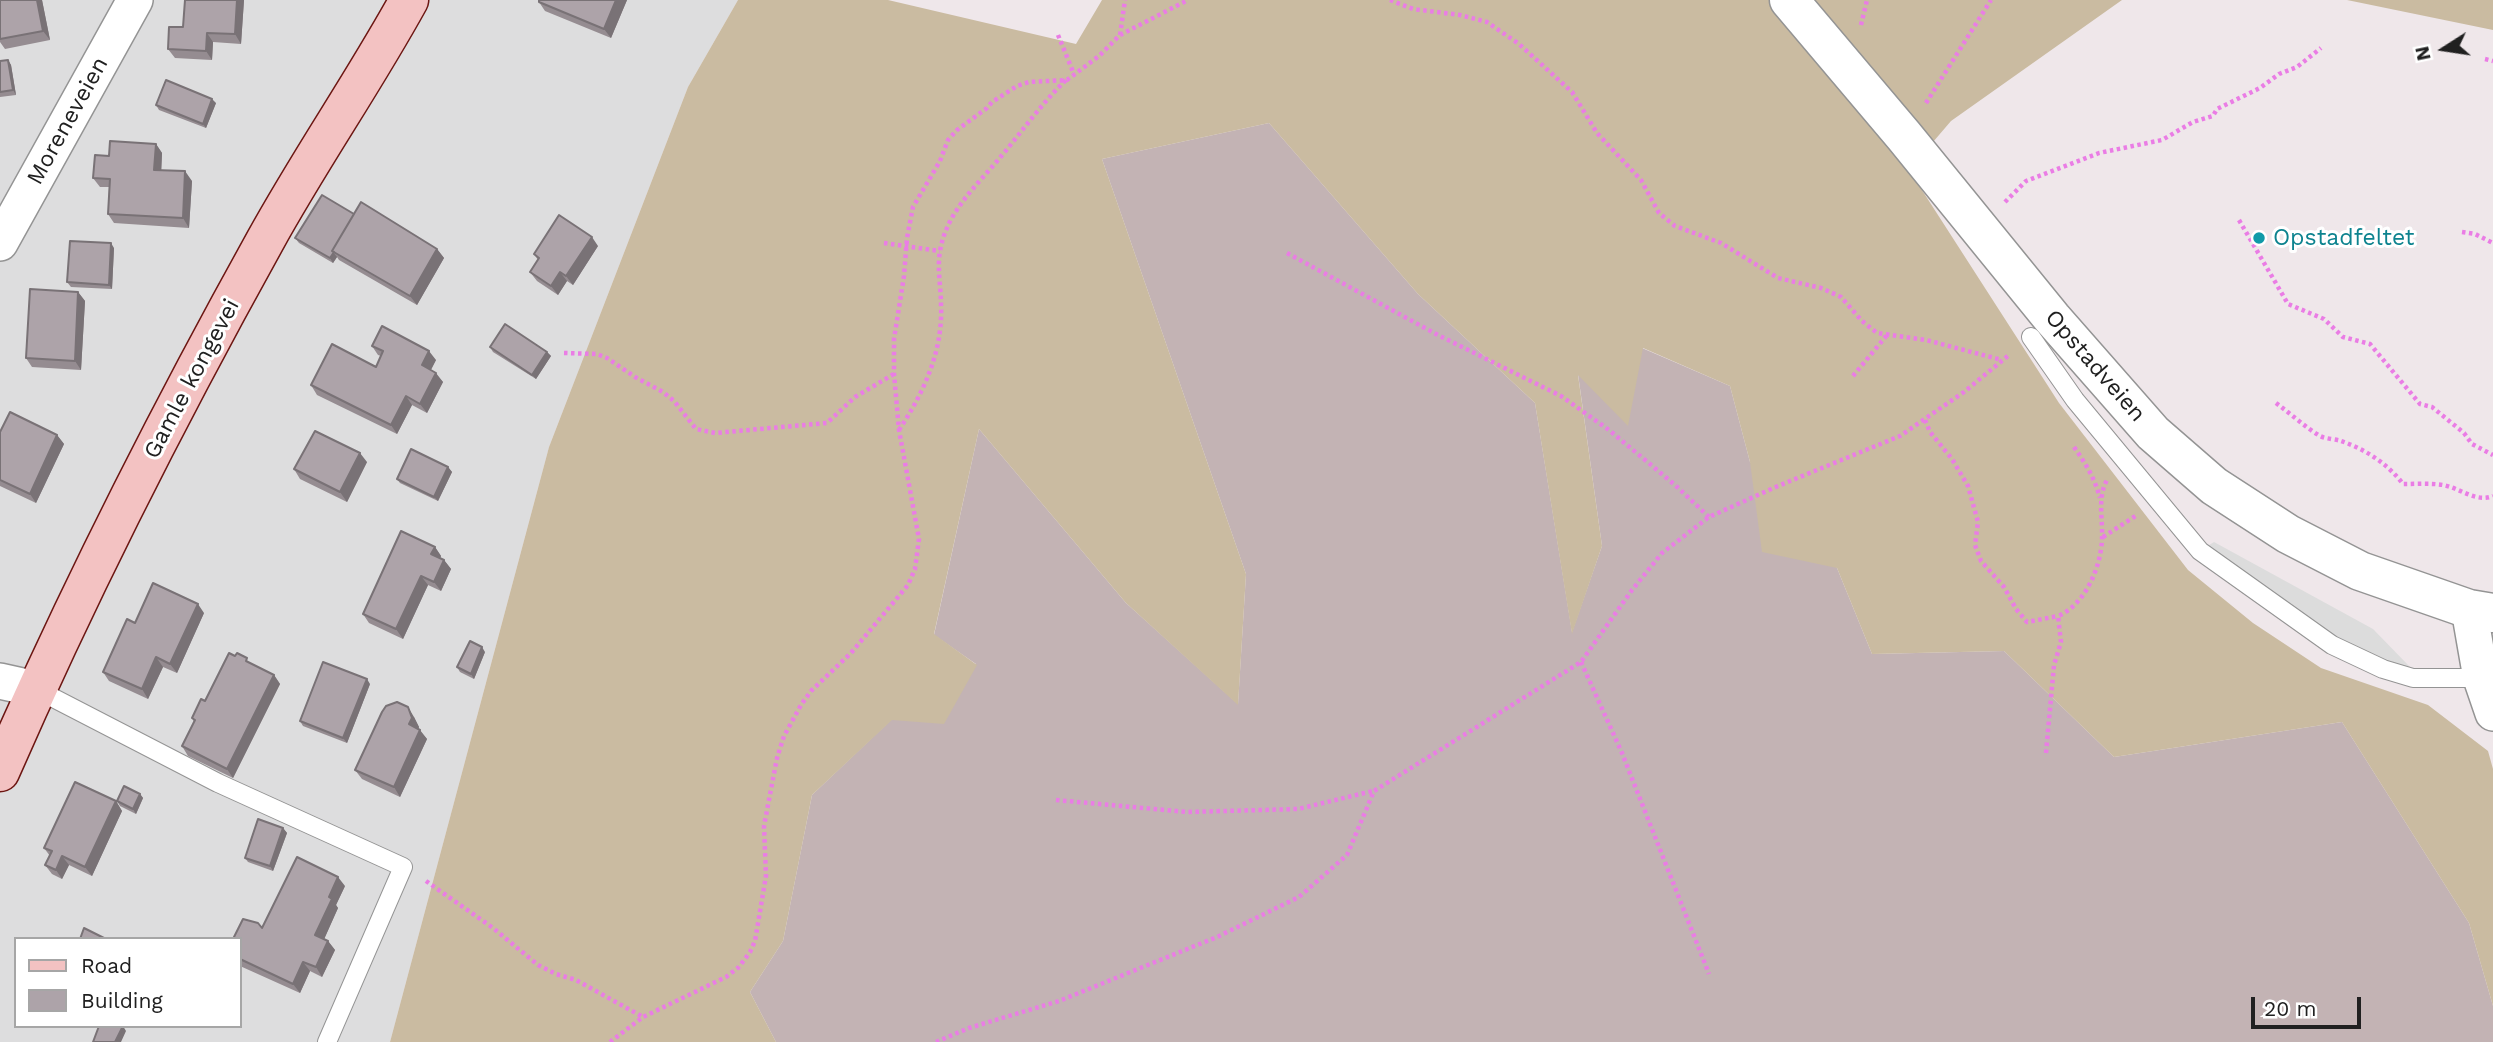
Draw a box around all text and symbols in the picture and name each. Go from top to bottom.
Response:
north arrow [2409,14,2479,84]
text: N [2410,44,2436,63]
street label: Moreneveien [22,52,114,190]
place label: Opstadfeltet [2273,224,2414,252]
marker: Opstadfeltet [2251,230,2267,246]
street label: Gamle kongevei [138,294,246,464]
street label: Opstadveien [2039,304,2151,428]
legend [14,937,242,1028]
text: Road [81,953,132,978]
scale bar [2255,982,2365,1026]
text: Building [81,988,163,1013]
text: 20 m [2264,996,2316,1021]

